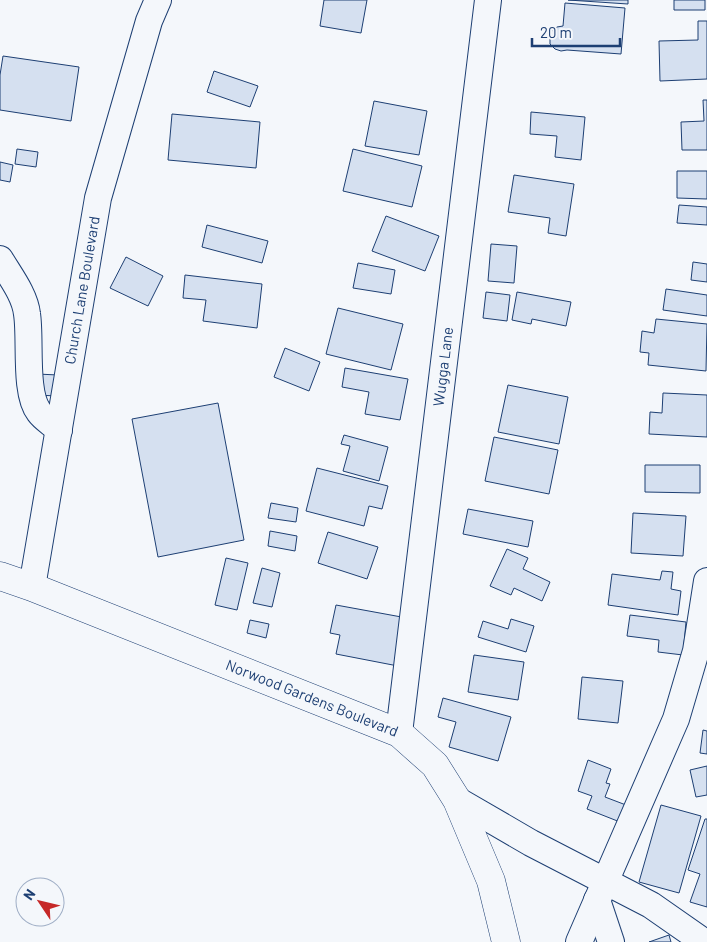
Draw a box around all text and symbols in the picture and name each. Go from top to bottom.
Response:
scale bar [532,15,620,47]
text: 20 m [540,23,572,41]
street label: Church Lane Boulevard [60,215,103,365]
street label: Wugga Lane [429,326,456,407]
street label: Norwood Gardens Boulevard [223,655,401,740]
north arrow [15,877,65,927]
text: N [19,886,39,903]

